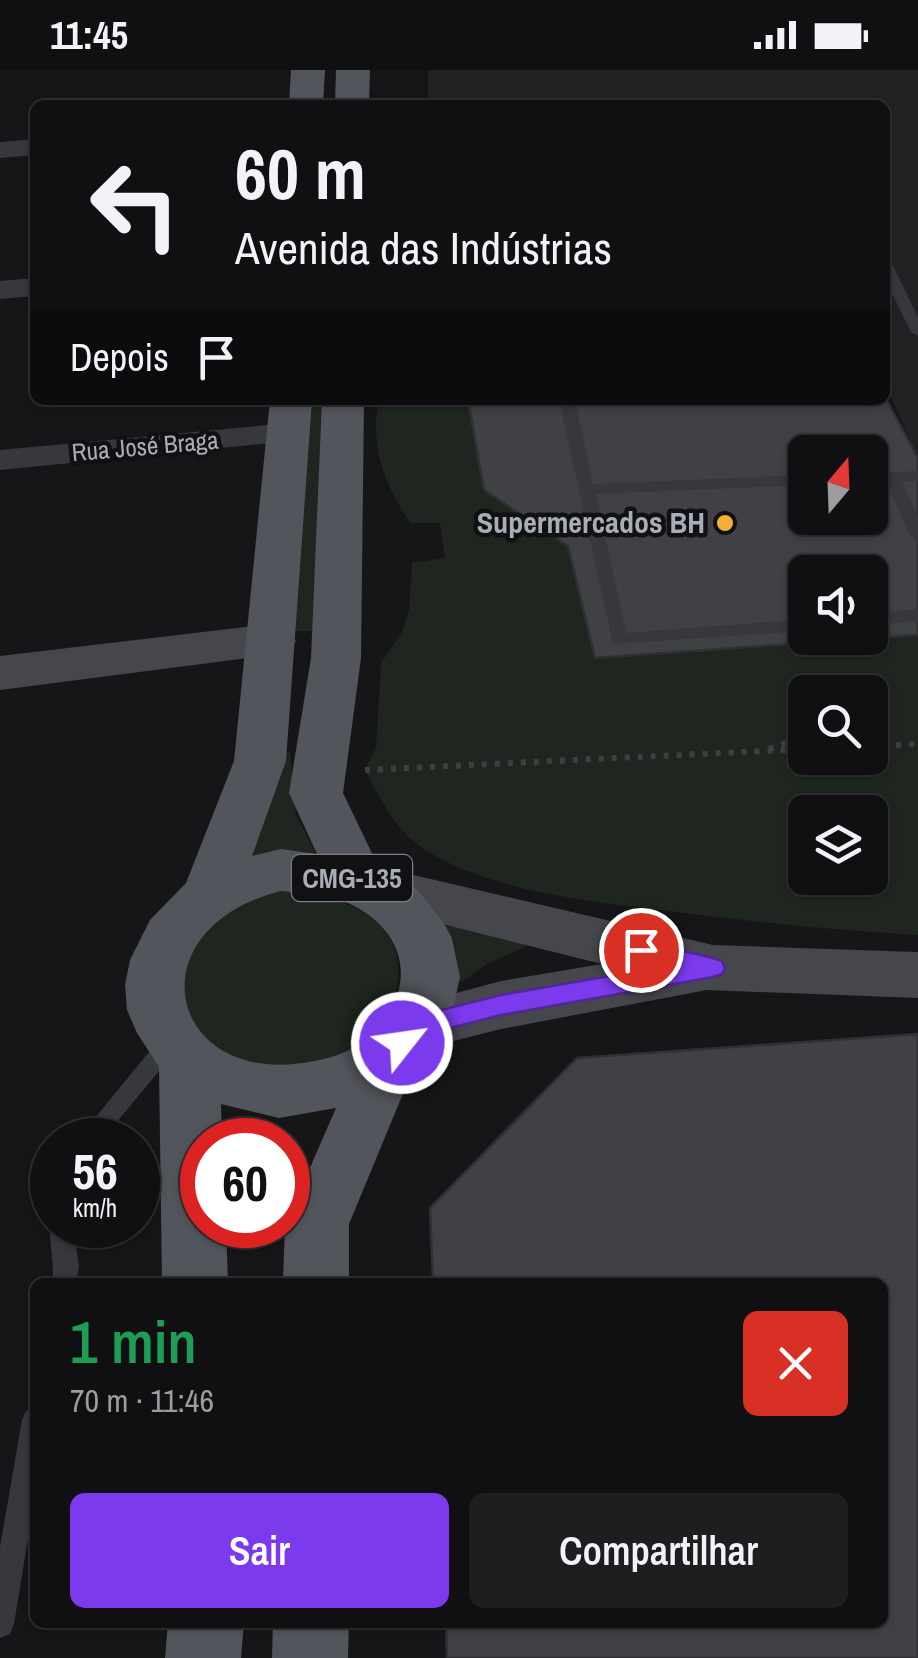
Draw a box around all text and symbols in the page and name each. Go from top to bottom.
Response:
text: 11:45 [50,10,128,61]
text: 60 m [235,127,366,221]
icon: left [70,140,200,270]
text: Avenida das Indústrias [235,217,612,278]
icon: arrive [189,330,244,385]
text: Depois [70,332,169,383]
street label: Rua José Braga [70,423,220,469]
north arrow [788,435,888,535]
map controls [788,435,888,895]
place label: Supermercados BH [477,502,705,542]
marker: Supermercados BH [714,512,736,534]
button: sound [788,555,888,655]
button: search [788,675,888,775]
button: layers [788,795,888,895]
road number: CMG-135 [292,855,412,901]
pin [599,908,684,993]
icon: arrive [614,923,669,978]
position arrow [350,991,454,1095]
speed limit sign: 60 [180,1118,310,1248]
text: 56 [72,1137,118,1205]
text: km/h [73,1191,117,1225]
text: 1 min [70,1301,197,1382]
button: close [743,1311,848,1416]
text: 70 m · 11:46 [70,1379,214,1422]
button: Sair [70,1493,449,1608]
button: Compartilhar [469,1493,848,1608]

